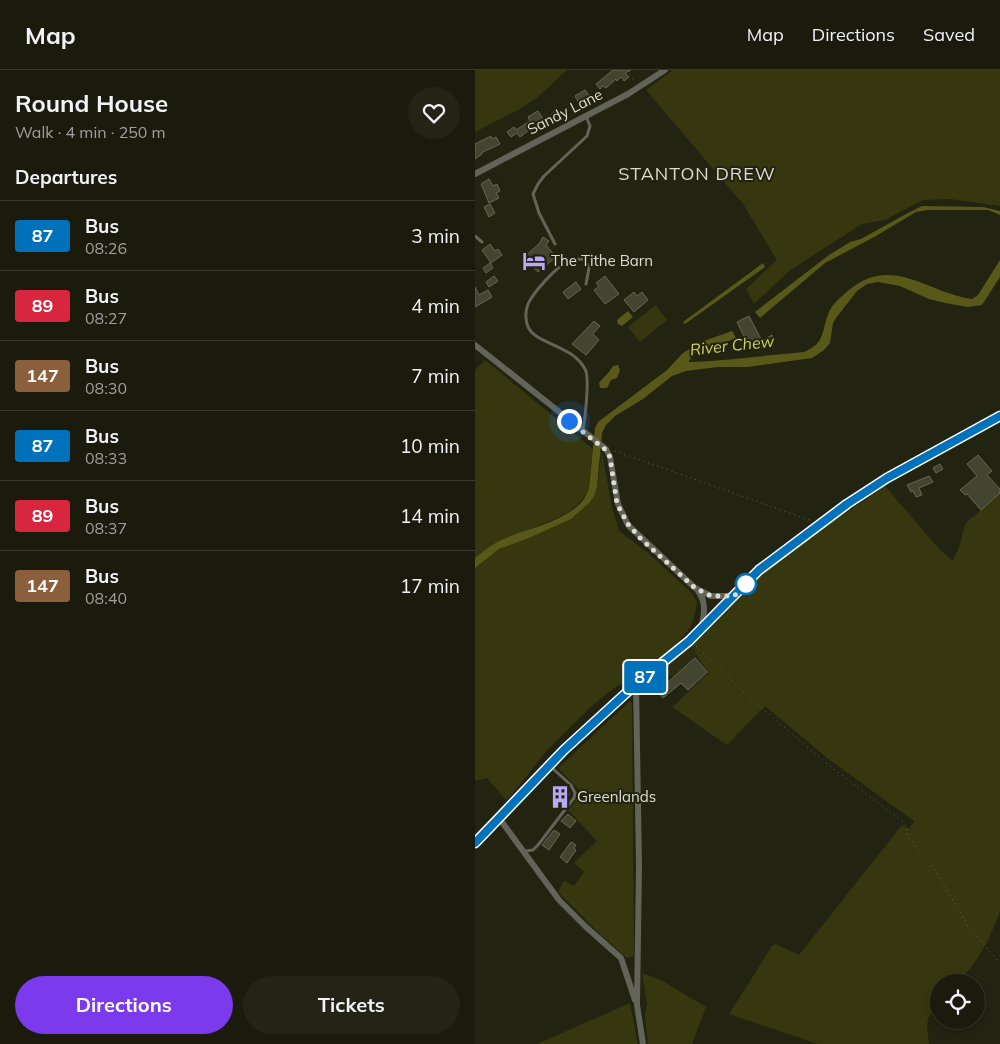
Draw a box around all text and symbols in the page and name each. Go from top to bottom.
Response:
text: Map [25,20,76,50]
text: Map [747,23,784,46]
text: Directions [812,23,895,46]
text: Saved [923,23,975,46]
street label: Sandy Lane [524,84,606,139]
button: heart [408,87,460,139]
text: Round House [15,88,168,118]
text: Walk · 4 min · 250 m [15,122,166,142]
district label: STANTON DREW [618,162,776,185]
text: Departures [15,165,117,189]
text: Bus [85,214,119,238]
text: 87 [32,224,53,247]
text: 3 min [411,224,460,248]
text: 08:26 [85,238,127,258]
hotel icon: The Tithe Barn [521,248,547,274]
place label: The Tithe Barn [551,251,653,270]
text: Bus [85,284,119,308]
text: 89 [32,294,53,317]
text: 4 min [411,294,460,318]
text: 08:27 [85,308,127,328]
water label: River Chew [689,331,776,359]
text: Bus [85,354,119,378]
text: 147 [26,364,59,387]
text: 7 min [411,364,460,388]
text: 08:30 [85,378,127,398]
your location [557,409,582,434]
text: Bus [85,424,119,448]
text: 87 [32,434,53,457]
text: 10 min [400,434,460,458]
text: 08:33 [85,448,127,468]
text: Bus [85,494,119,518]
text: 89 [32,504,53,527]
text: 14 min [400,504,460,528]
text: 08:37 [85,518,127,538]
text: Bus [85,564,119,588]
unlabelled marker [735,573,757,595]
text: 147 [26,574,59,597]
text: 17 min [400,574,460,598]
text: 08:40 [85,588,127,608]
line badge: 87 [623,661,667,693]
text: 87 [634,665,656,688]
building icon: Greenlands [547,784,573,810]
place label: Greenlands [577,787,656,806]
map controls [930,974,985,1029]
button: locate [930,974,985,1029]
button: Directions [15,976,233,1034]
button: Tickets [243,976,460,1034]

